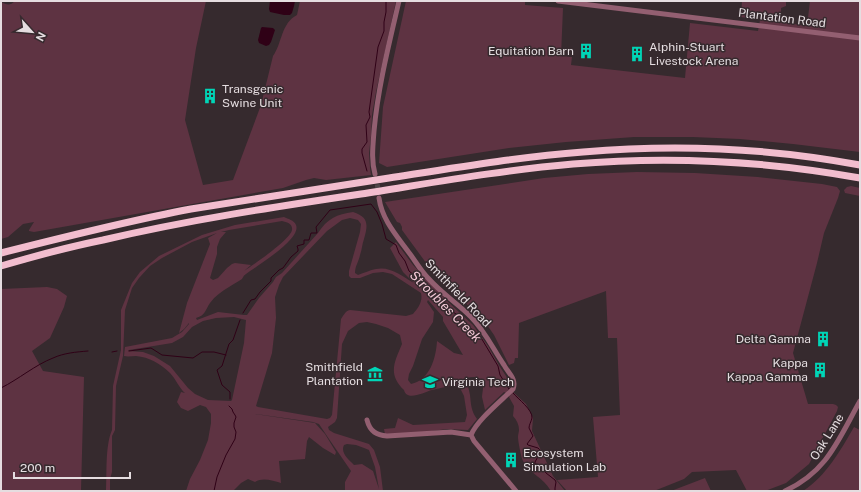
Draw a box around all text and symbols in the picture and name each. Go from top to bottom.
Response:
street label: Plantation Road [737,6,827,30]
north arrow [12,12,52,52]
text: N [34,30,48,43]
place label: Alphin-Stuart Livestock Arena [649,40,738,68]
building icon: Equitation Barn [577,42,595,60]
place label: Equitation Barn [488,44,574,58]
building icon: Alphin-Stuart Livestock Arena [628,45,646,63]
place label: Transgenic Swine Unit [222,82,283,110]
building icon: Transgenic Swine Unit [201,87,219,105]
street label: Smithfield Road [422,256,494,330]
water label: Stroubles Creek [407,268,484,345]
building icon: Delta Gamma [814,330,832,348]
place label: Delta Gamma [736,332,811,346]
place label: Kappa Kappa Gamma [727,356,808,384]
place label: Smithfield Plantation [305,360,363,388]
building icon: Kappa Kappa Gamma [811,361,829,379]
museum icon: Smithfield Plantation [366,365,384,383]
school or university icon: Virginia Tech [421,373,439,391]
place label: Virginia Tech [442,375,514,389]
street label: Oak Lane [807,411,847,463]
place label: Ecosystem Simulation Lab [523,446,606,474]
building icon: Ecosystem Simulation Lab [502,451,520,469]
scale bar [14,454,130,480]
text: 200 m [20,461,55,475]

